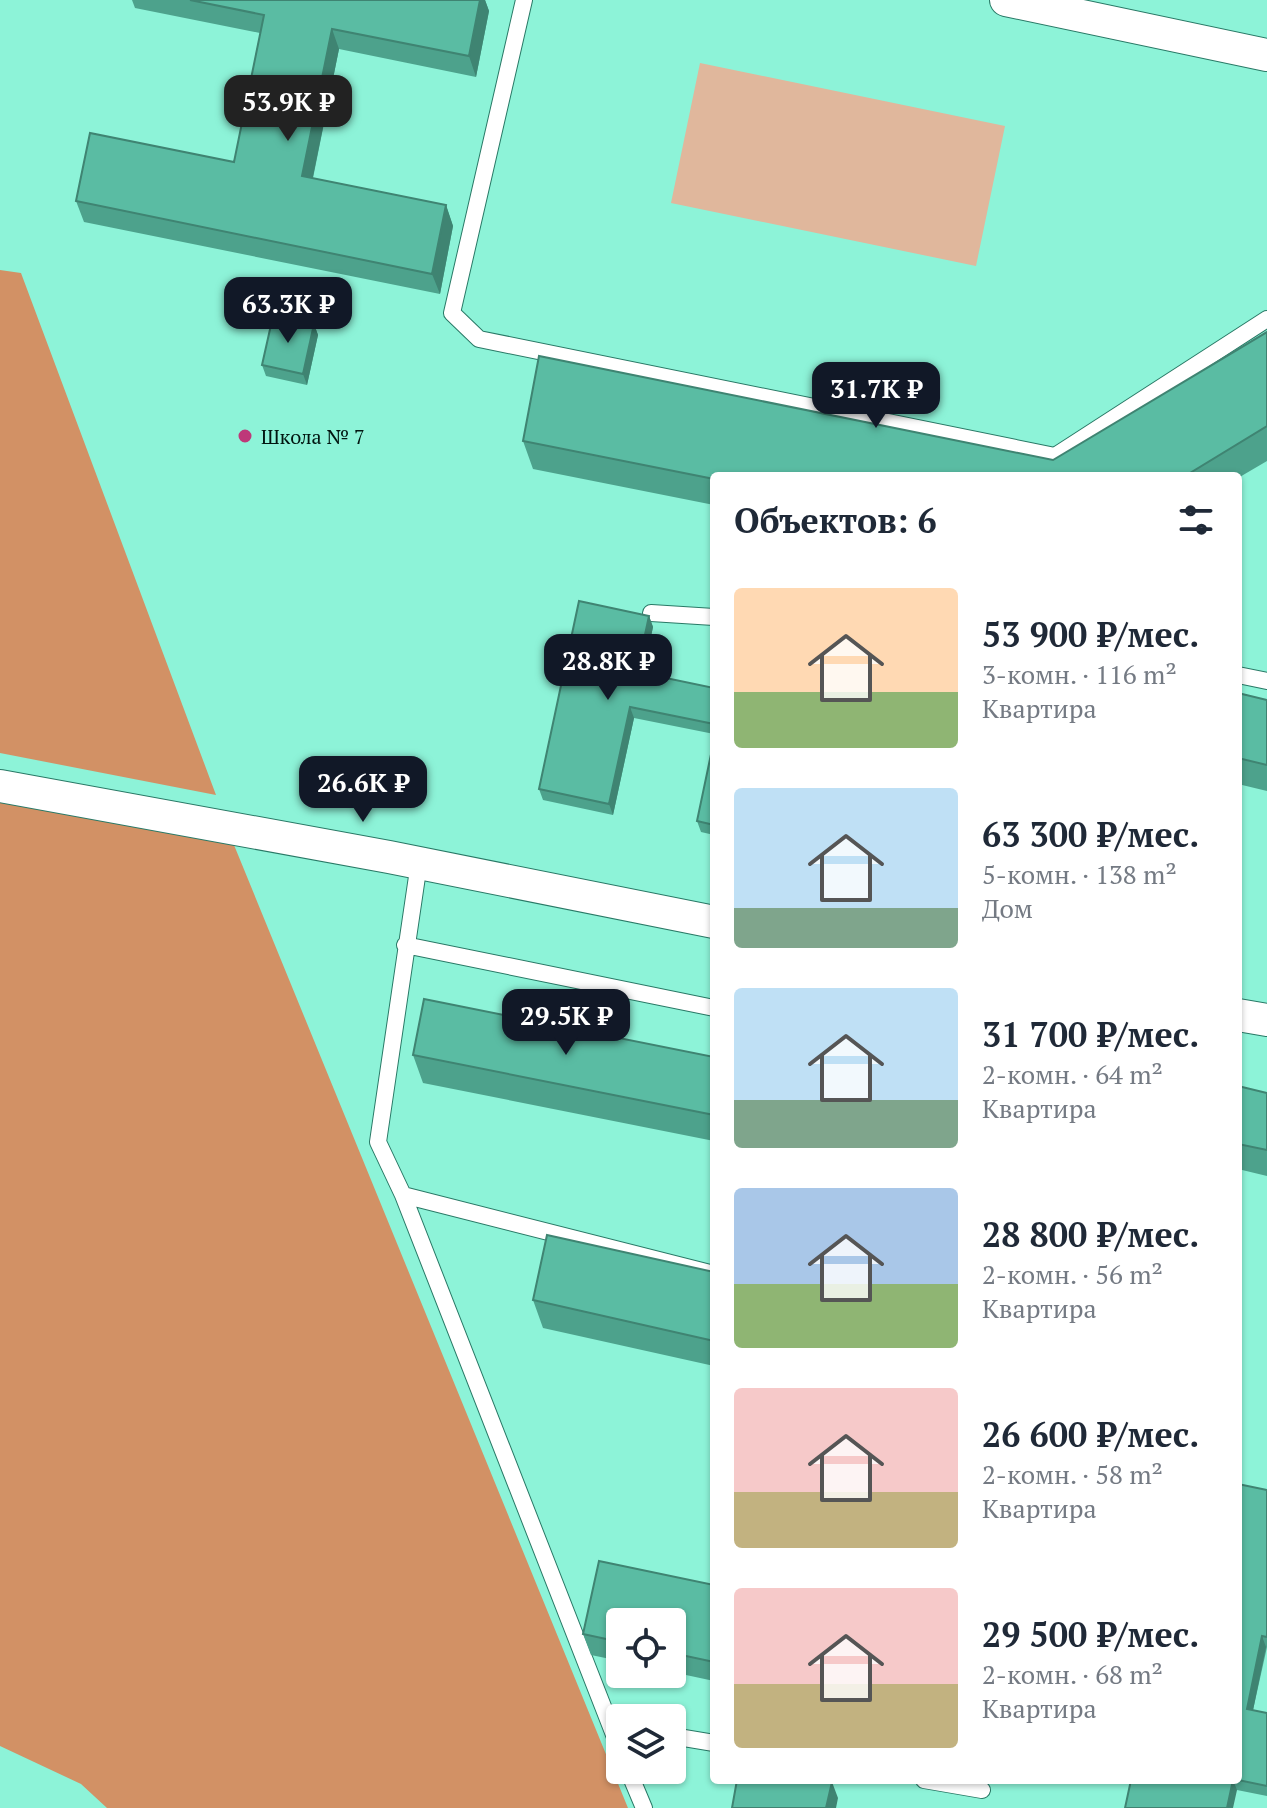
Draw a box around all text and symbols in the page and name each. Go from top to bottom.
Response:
pin: 53.9K ₽ [214,75,362,143]
text: 53.9K ₽ [242,84,334,118]
pin: 63.3K ₽ [214,277,362,345]
text: 63.3K ₽ [242,286,334,320]
pin: 31.7K ₽ [802,362,950,430]
text: 31.7K ₽ [830,371,922,405]
place label: Школа № 7 [261,423,365,450]
marker: Школа № 7 [236,427,254,445]
text: Объектов: 6 [734,498,937,543]
icon: filters [1174,498,1218,542]
text: 53 900 ₽/мес. [982,612,1199,657]
icon: home [798,620,894,716]
pin: 28.8K ₽ [534,634,682,702]
text: 28.8K ₽ [562,643,654,677]
text: 3-комн. · 116 m² [982,657,1177,691]
text: Квартира [982,691,1097,725]
pin: 26.6K ₽ [289,756,437,824]
text: 26.6K ₽ [317,765,409,799]
text: 63 300 ₽/мес. [982,812,1199,857]
icon: home [798,820,894,916]
text: 5-комн. · 138 m² [982,857,1177,891]
text: Дом [982,891,1033,925]
pin: 29.5K ₽ [492,989,640,1057]
text: 29.5K ₽ [520,998,612,1032]
text: 31 700 ₽/мес. [982,1012,1199,1057]
icon: home [798,1020,894,1116]
text: 2-комн. · 64 m² [982,1057,1163,1091]
text: Квартира [982,1091,1097,1125]
text: 28 800 ₽/мес. [982,1212,1199,1257]
icon: home [798,1220,894,1316]
text: 2-комн. · 56 m² [982,1257,1163,1291]
text: Квартира [982,1291,1097,1325]
text: 26 600 ₽/мес. [982,1412,1199,1457]
icon: home [798,1420,894,1516]
text: 2-комн. · 58 m² [982,1457,1163,1491]
text: Квартира [982,1491,1097,1525]
map controls [606,1608,686,1784]
button: locate [606,1608,686,1688]
text: 29 500 ₽/мес. [982,1612,1199,1657]
icon: home [798,1620,894,1716]
text: 2-комн. · 68 m² [982,1657,1163,1691]
text: Квартира [982,1691,1097,1725]
button: layers [606,1704,686,1784]

